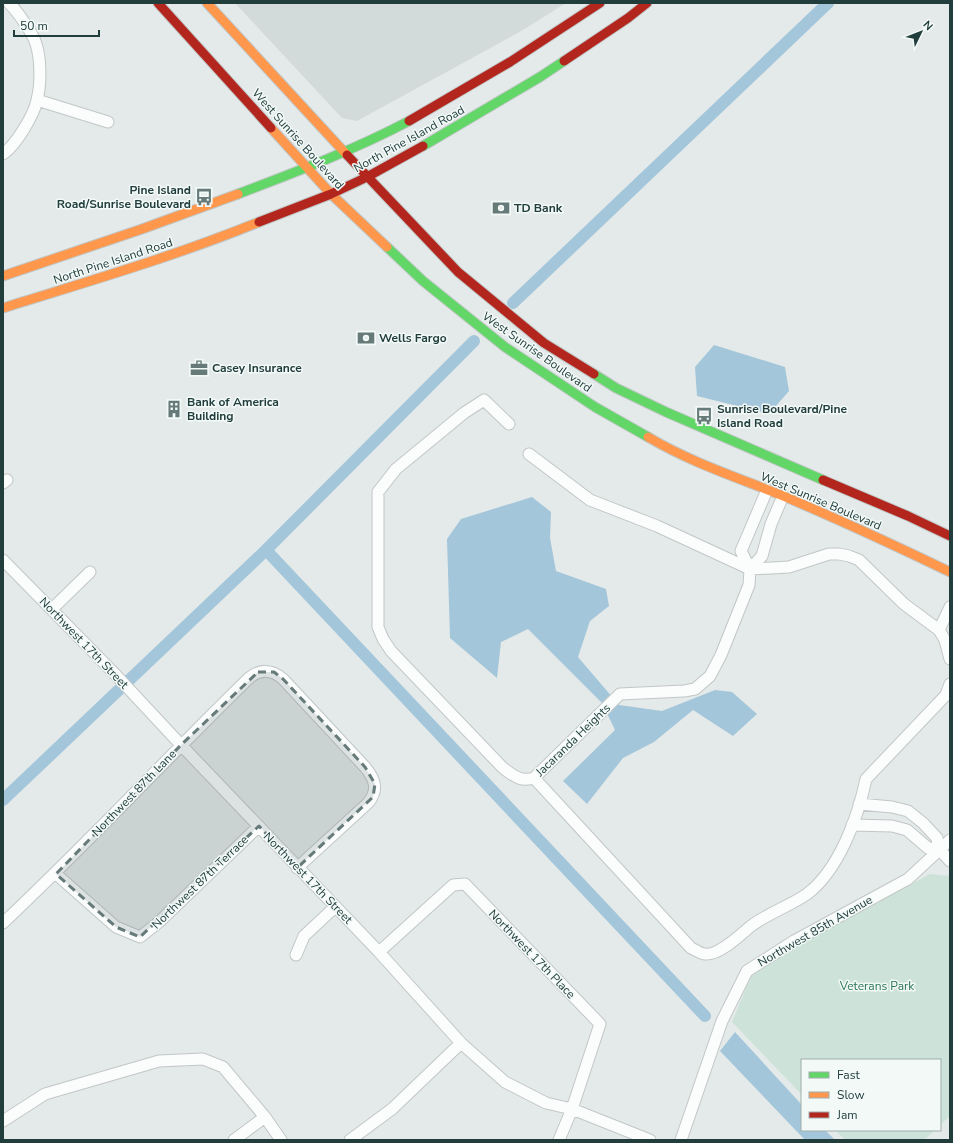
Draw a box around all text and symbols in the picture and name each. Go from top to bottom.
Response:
scale bar [14,12,99,38]
north arrow [901,12,941,52]
text: N [920,17,936,34]
text: 50 m [20,18,48,34]
street label: West Sunrise Boulevard [249,85,347,193]
street label: North Pine Island Road [351,102,467,176]
place label: Pine Island Road/Sunrise Boulevard [57,182,191,212]
bus stop icon: Pine Island Road/Sunrise Boulevard [194,187,214,207]
bank icon: TD Bank [491,198,511,218]
place label: TD Bank [514,200,563,216]
street label: North Pine Island Road [51,234,175,288]
street label: West Sunrise Boulevard [479,308,595,396]
bank icon: Wells Fargo [356,328,376,348]
place label: Wells Fargo [379,330,447,346]
office icon: Casey Insurance [189,358,209,378]
place label: Casey Insurance [212,360,302,376]
place label: Bank of America Building [187,394,279,424]
building icon: Bank of America Building [164,399,184,419]
place label: Sunrise Boulevard/Pine Island Road [717,401,847,431]
bus stop icon: Sunrise Boulevard/Pine Island Road [694,406,714,426]
street label: West Sunrise Boulevard [758,468,884,534]
street label: Northwest 17th Street [36,594,133,693]
street label: Jacaranda Heights [531,700,614,781]
street label: Northwest 87th Lane [88,746,180,840]
street label: Northwest 17th Street [260,829,357,928]
street label: Northwest 87th Terrace [148,832,252,932]
street label: Northwest 85th Avenue [755,892,875,970]
street label: Northwest 17th Place [485,906,579,1002]
park label: Veterans Park [839,978,915,994]
legend [801,1059,941,1131]
text: Fast [837,1067,860,1083]
text: Slow [837,1087,865,1103]
text: Jam [836,1107,858,1123]

